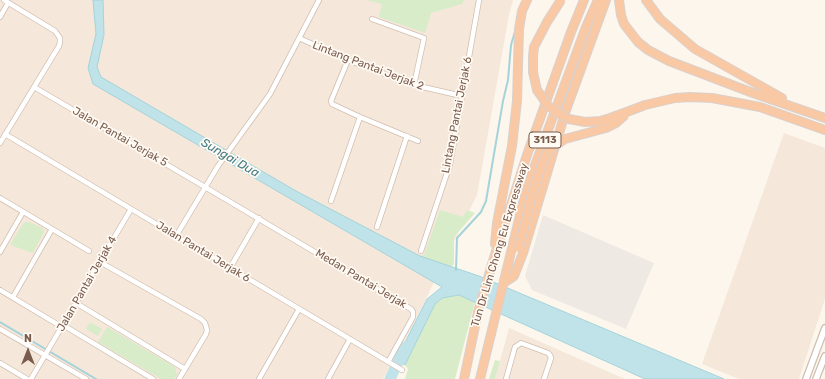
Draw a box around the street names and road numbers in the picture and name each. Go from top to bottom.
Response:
street label: Lintang Pantai Jerjak 2 [311,39,425,93]
street label: Lintang Pantai Jerjak 6 [439,56,475,174]
street label: Jalan Pantai Jerjak 5 [70,104,170,170]
road number: 3113 [529,132,561,148]
street label: Tun Dr Lim Chong Eu Expressway [469,162,531,328]
street label: Jalan Pantai Jerjak 6 [153,219,253,285]
street label: Jalan Pantai Jerjak 4 [54,234,120,334]
street label: Medan Pantai Jerjak [313,247,409,311]

